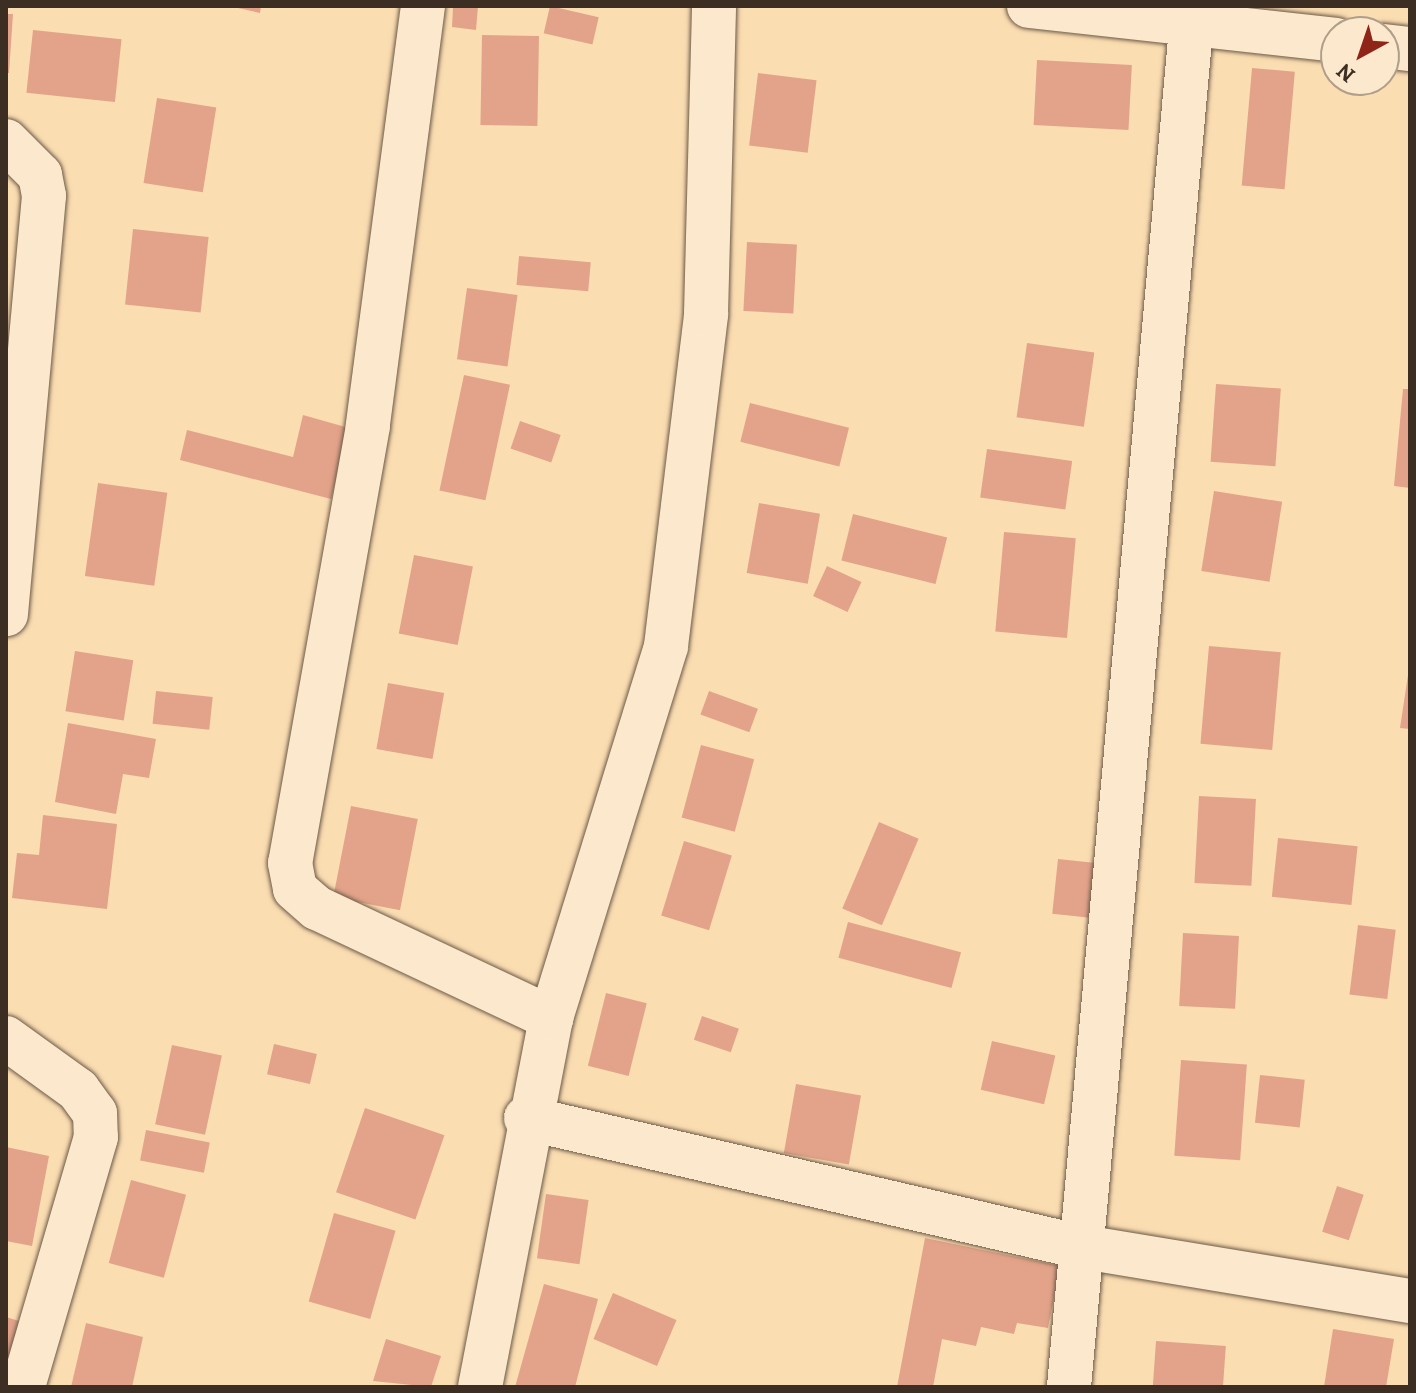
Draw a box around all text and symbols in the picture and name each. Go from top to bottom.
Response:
north arrow [1320,16,1400,96]
text: N [1330,56,1362,89]

